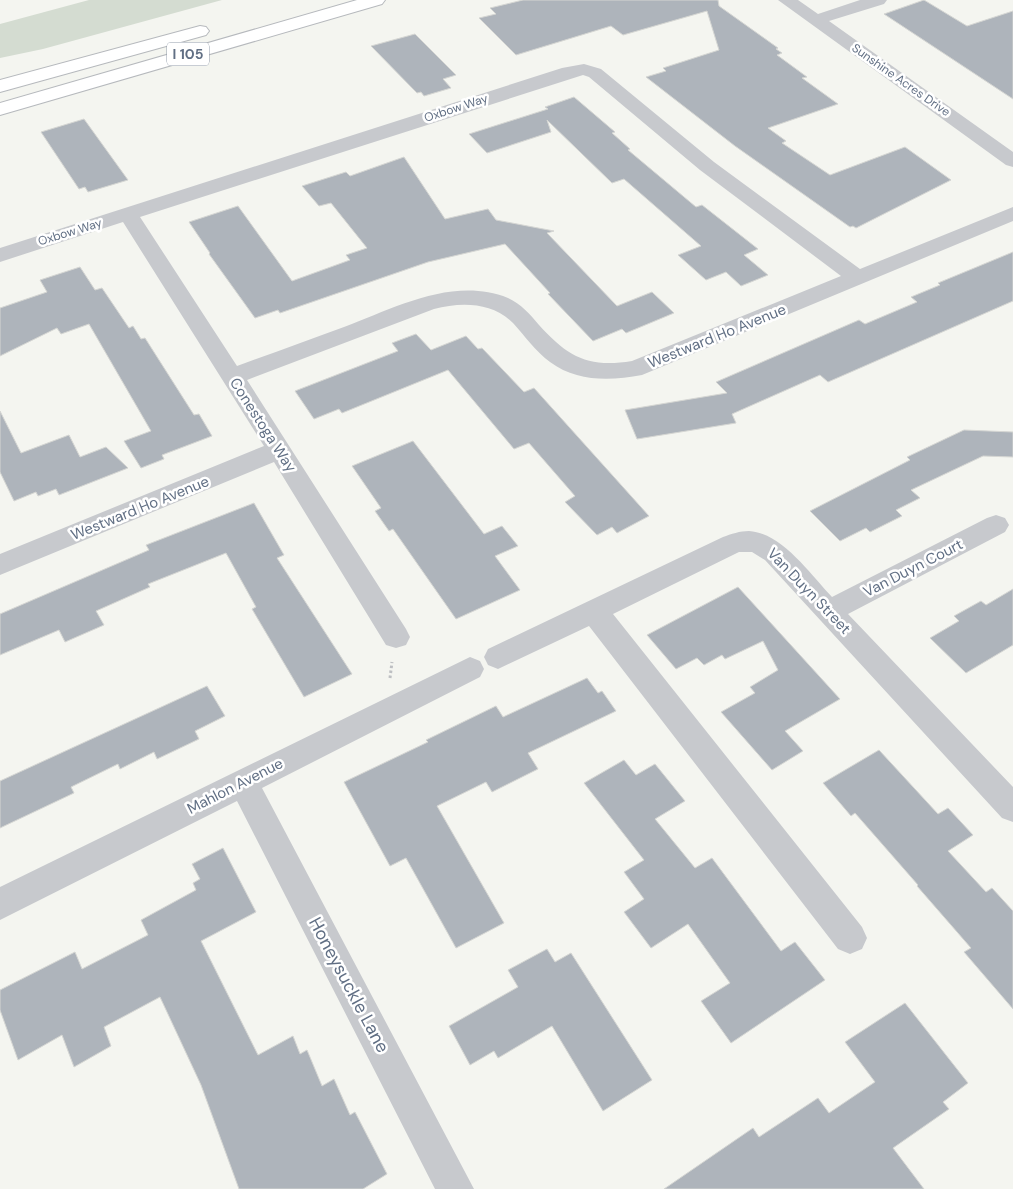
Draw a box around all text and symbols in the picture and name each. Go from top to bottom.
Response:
street label: Sunshine Acres Drive [849,40,953,120]
road number: I 105 [167,42,209,66]
street label: Oxbow Way [422,90,490,126]
street label: Oxbow Way [36,215,104,249]
street label: Westward Ho Avenue [645,299,789,373]
street label: Conestoga Way [225,374,301,477]
street label: Westward Ho Avenue [68,471,212,545]
street label: Van Duyn Court [860,534,966,602]
street label: Van Duyn Street [763,544,855,638]
street label: Mahlon Avenue [184,753,286,819]
street label: Honeysuckle Lane [303,913,395,1057]

